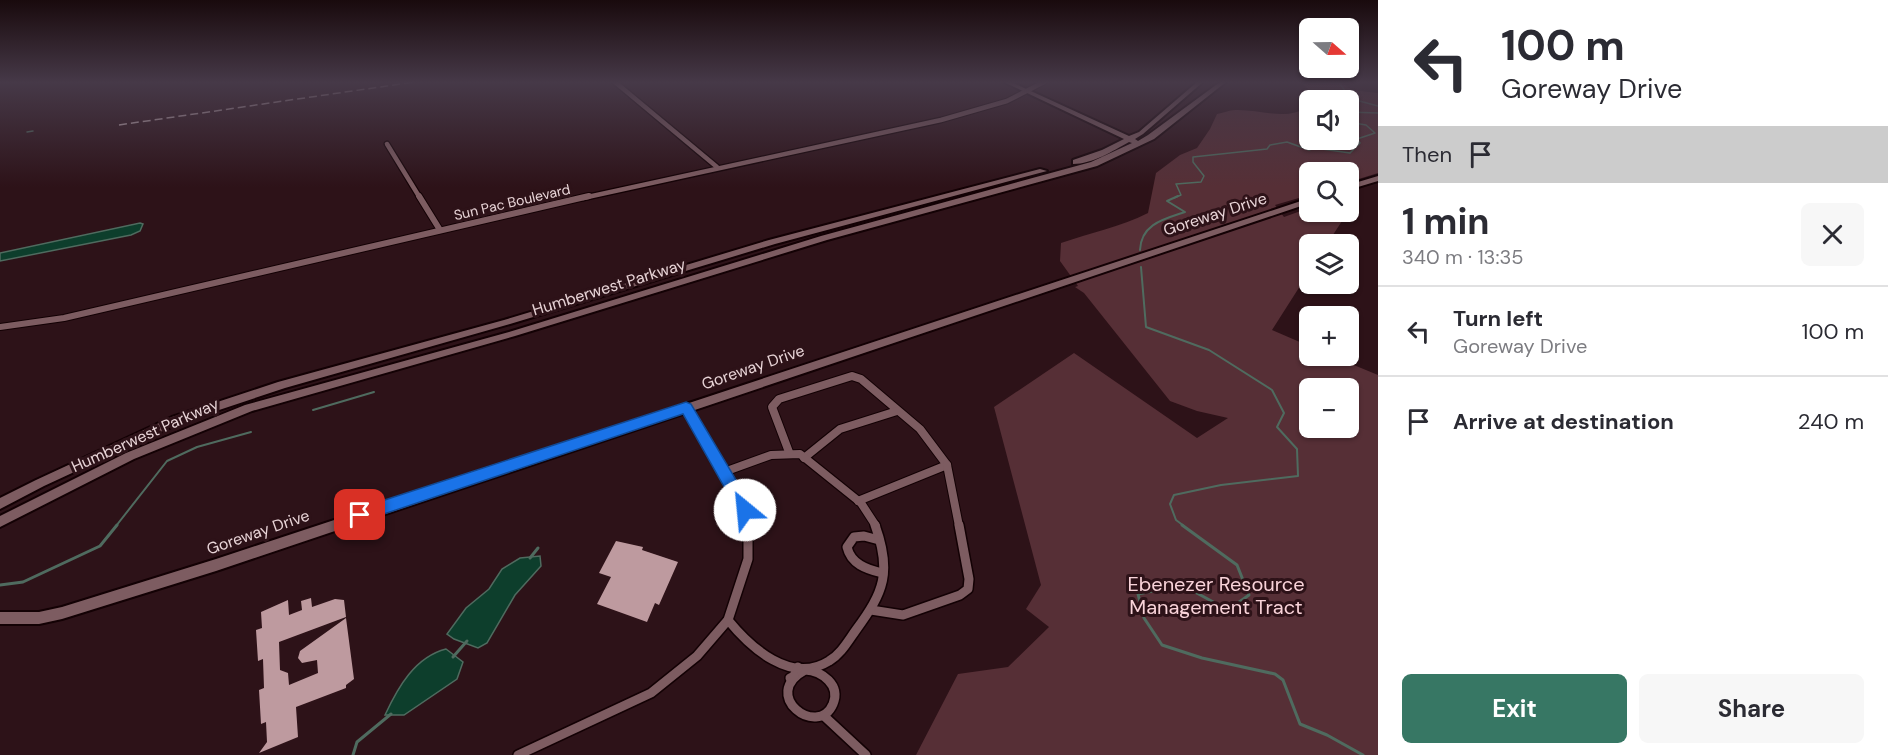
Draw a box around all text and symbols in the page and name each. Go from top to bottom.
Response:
north arrow [1299,18,1359,78]
map controls [1299,18,1359,438]
text: 100 m [1501,18,1625,73]
icon: left [1402,24,1480,102]
text: Goreway Drive [1501,71,1682,106]
button: sound [1299,90,1359,150]
icon: arrive [1464,138,1497,171]
text: Then [1402,140,1452,169]
button: search [1299,162,1359,222]
street label: Sun Pac Boulevard [452,180,572,224]
street label: Goreway Drive [1161,187,1269,241]
text: 1 min [1402,198,1490,245]
button: close [1801,203,1864,266]
button: layers [1299,234,1359,294]
text: 340 m · 13:35 [1402,244,1524,270]
street label: Humberwest Parkway [530,254,688,320]
text: Turn left [1453,304,1543,333]
button: + [1299,306,1359,366]
icon: left [1402,315,1435,348]
text: 100 m [1802,317,1864,346]
text: Goreway Drive [1453,333,1587,359]
street label: Goreway Drive [699,340,807,394]
button: − [1299,378,1359,438]
street label: Humberwest Parkway [68,393,222,477]
icon: arrive [1402,405,1435,438]
text: Arrive at destination [1453,407,1674,436]
text: 240 m [1798,407,1864,436]
position arrow [713,478,777,542]
pin [334,489,385,540]
icon: arrive [343,498,376,531]
street label: Goreway Drive [204,505,312,559]
park label: Ebenezer Resource Management Tract [1127,571,1305,620]
button: Exit [1402,674,1627,743]
button: Share [1639,674,1864,743]

